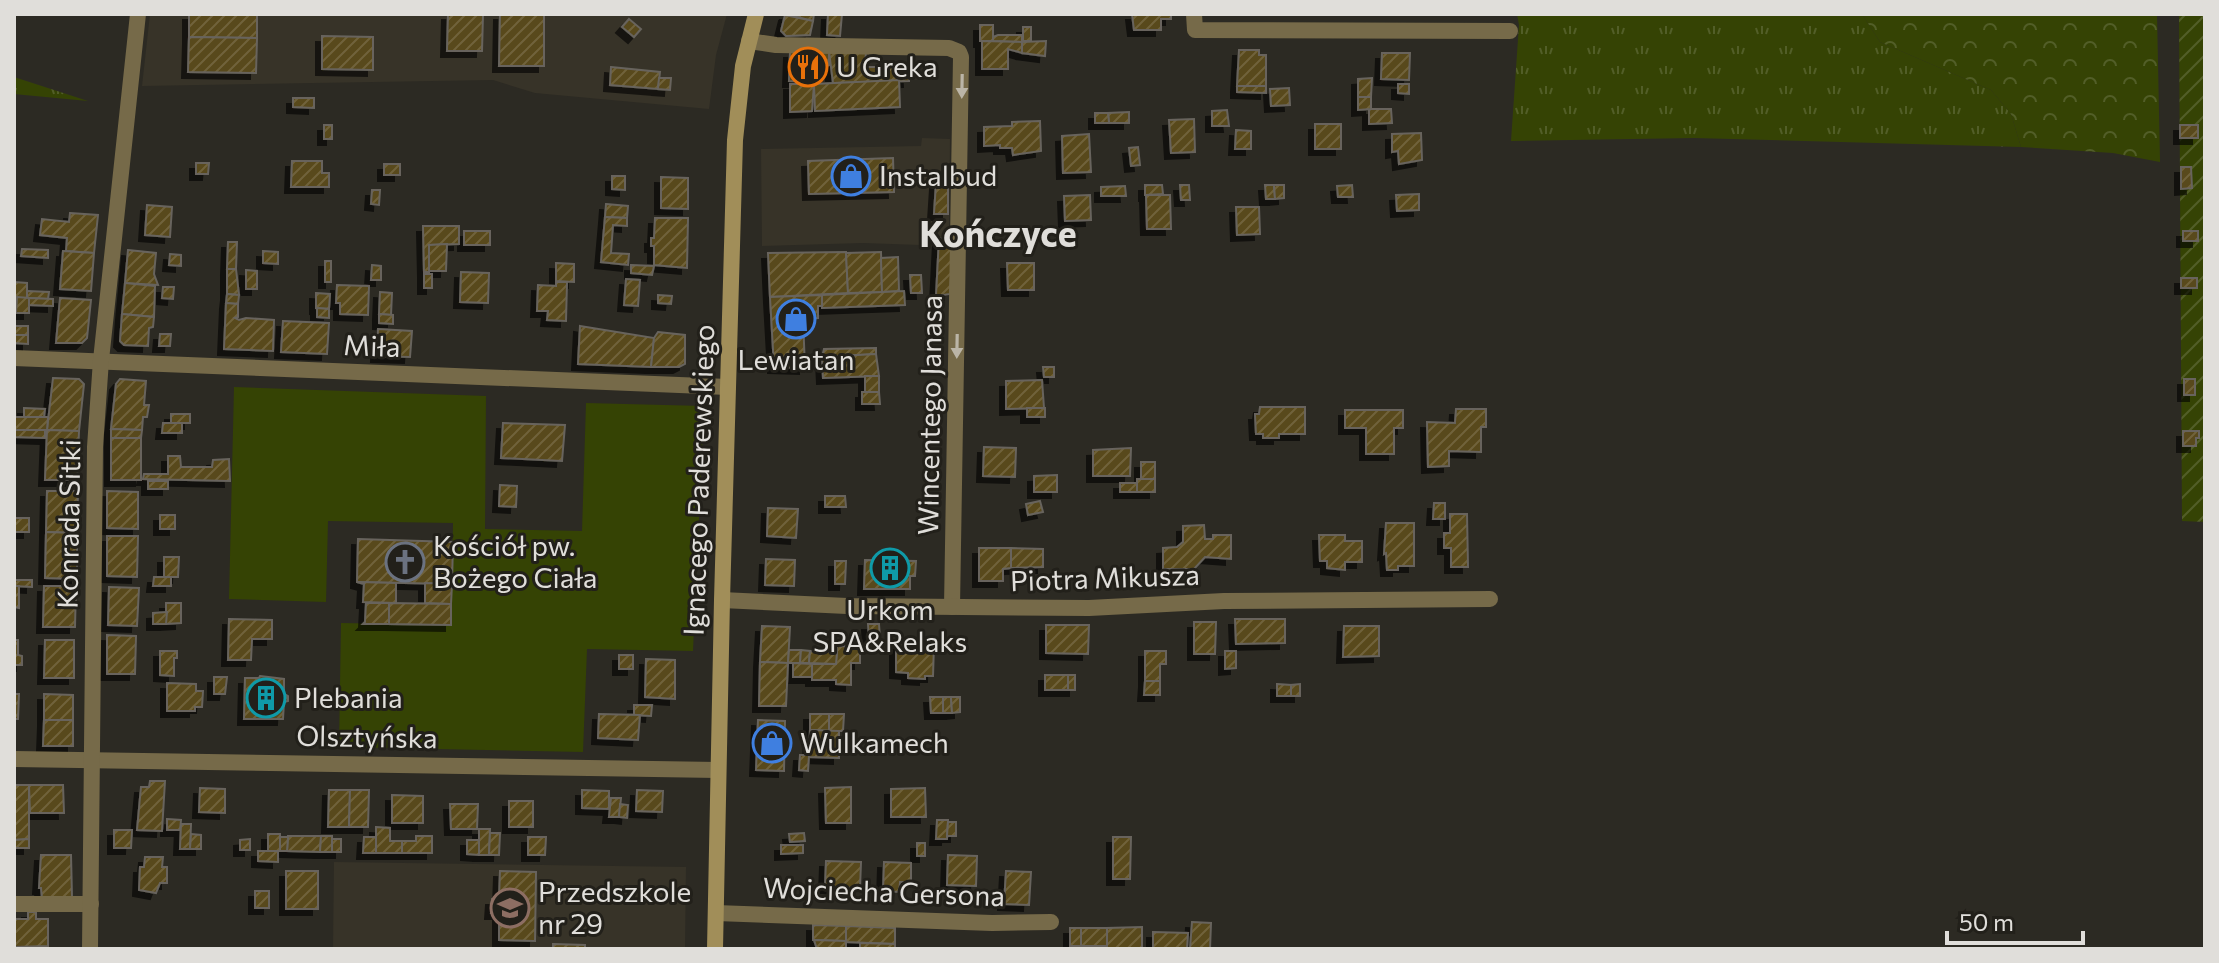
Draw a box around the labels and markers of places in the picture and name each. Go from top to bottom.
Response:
restaurant icon: U Greka [787,46,829,88]
place label: U Greka [836,49,938,83]
shop icon: Instalbud [830,155,872,197]
place label: Instalbud [879,158,997,192]
shop icon: Lewiatan [775,298,817,340]
place label: Lewiatan [738,342,854,376]
place label: Kościół pw. Bożego Ciała [433,528,598,594]
church icon: Kościół pw. Bożego Ciała [384,541,426,583]
building icon: Urkom SPA&Relaks [869,547,911,589]
place label: Urkom SPA&Relaks [813,592,967,658]
building icon: Plebania [245,677,287,719]
place label: Plebania [294,680,403,714]
shop icon: Wulkamech [751,722,793,764]
place label: Wulkamech [800,725,949,759]
place label: Przedszkole nr 29 [538,874,691,940]
school or university icon: Przedszkole nr 29 [489,887,531,929]

